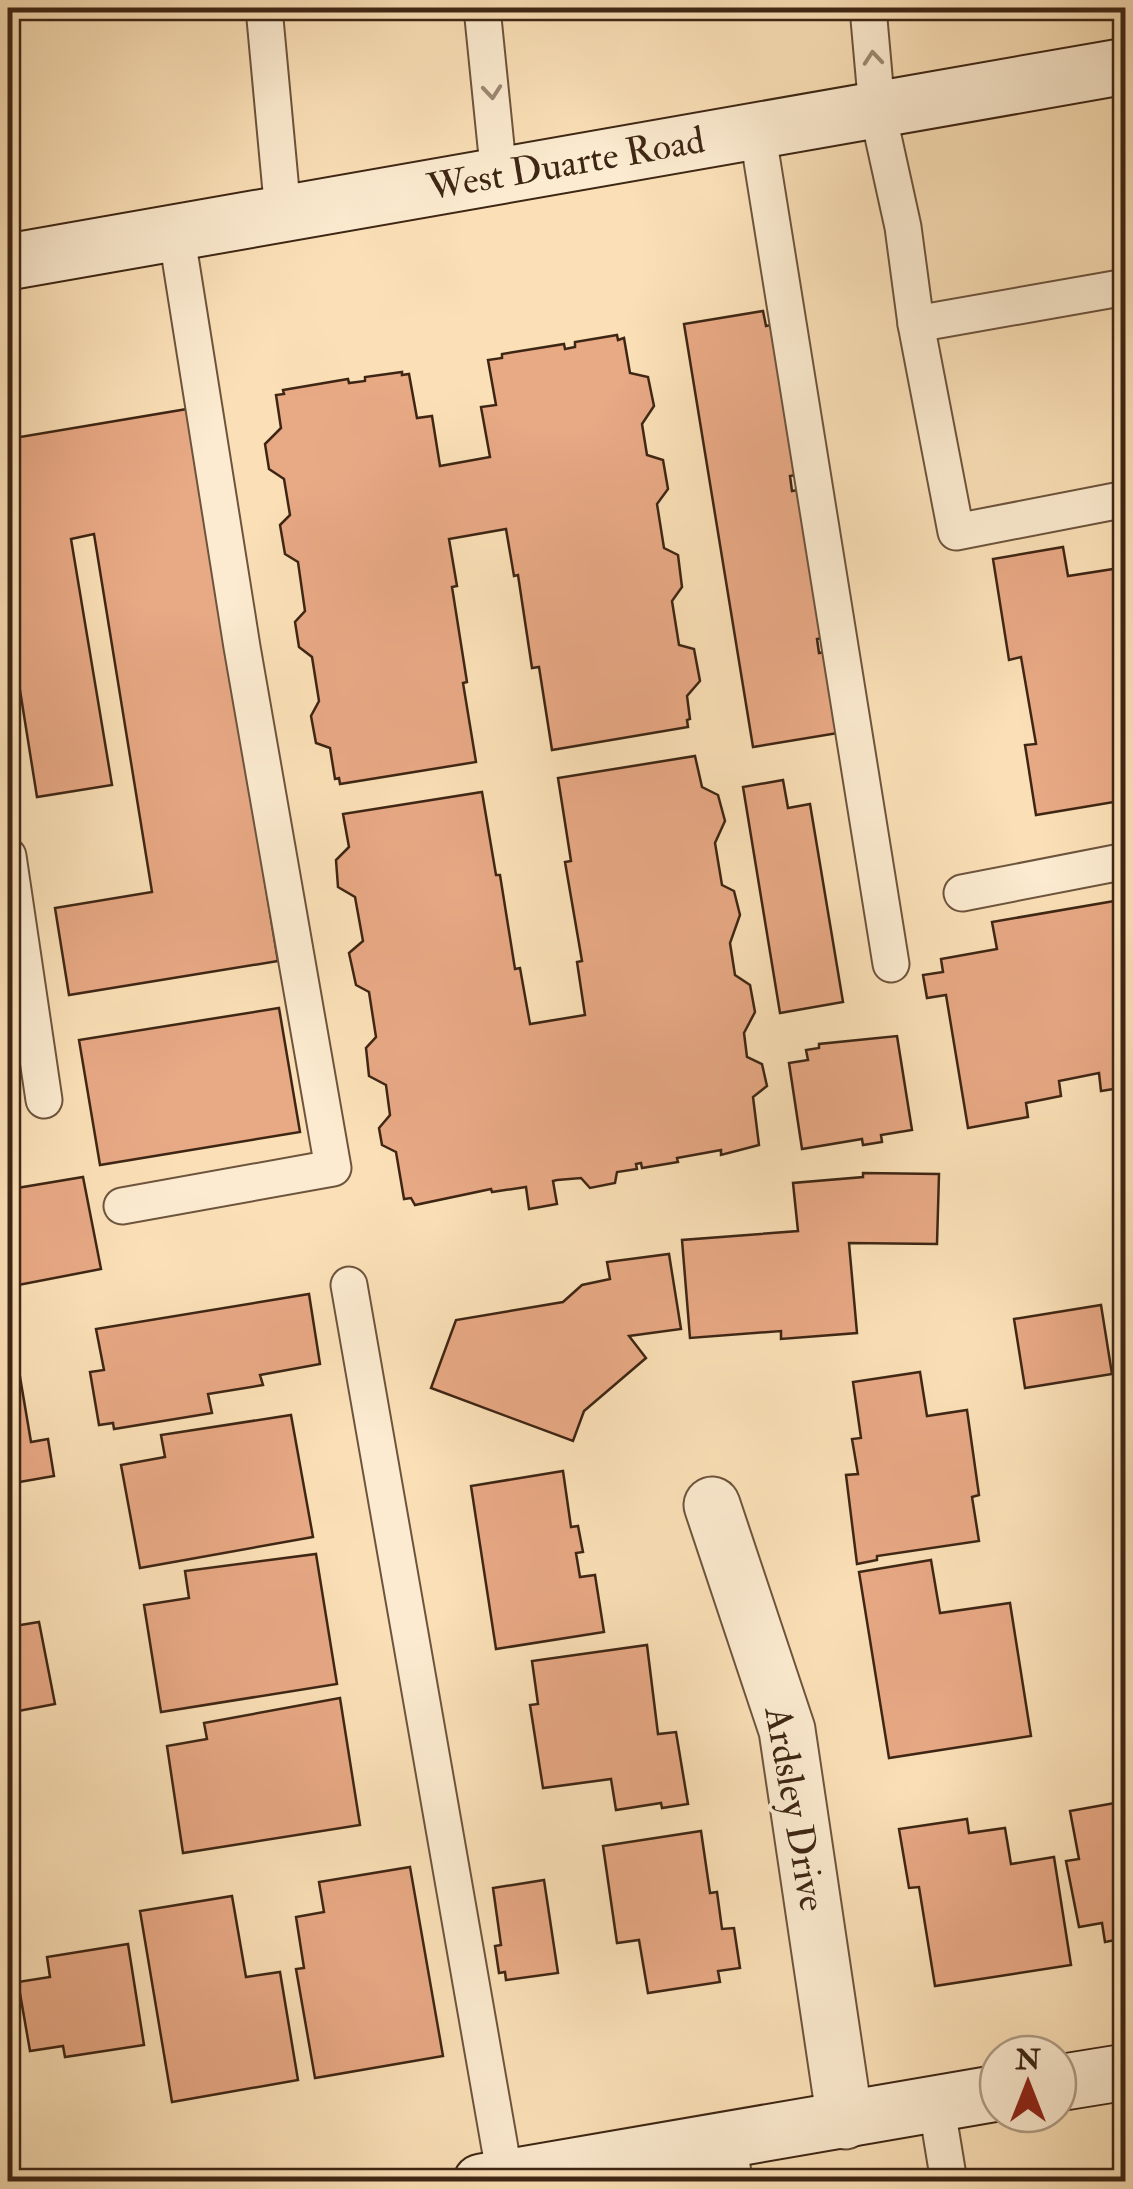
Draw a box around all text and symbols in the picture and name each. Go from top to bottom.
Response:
one-way arrow [862,50,884,66]
one-way arrow [480,84,502,100]
street label: West Duarte Road [423,116,709,212]
street label: Ardsley Drive [753,1702,837,1915]
north arrow [978,2034,1078,2134]
text: N [1014,2043,1041,2078]

